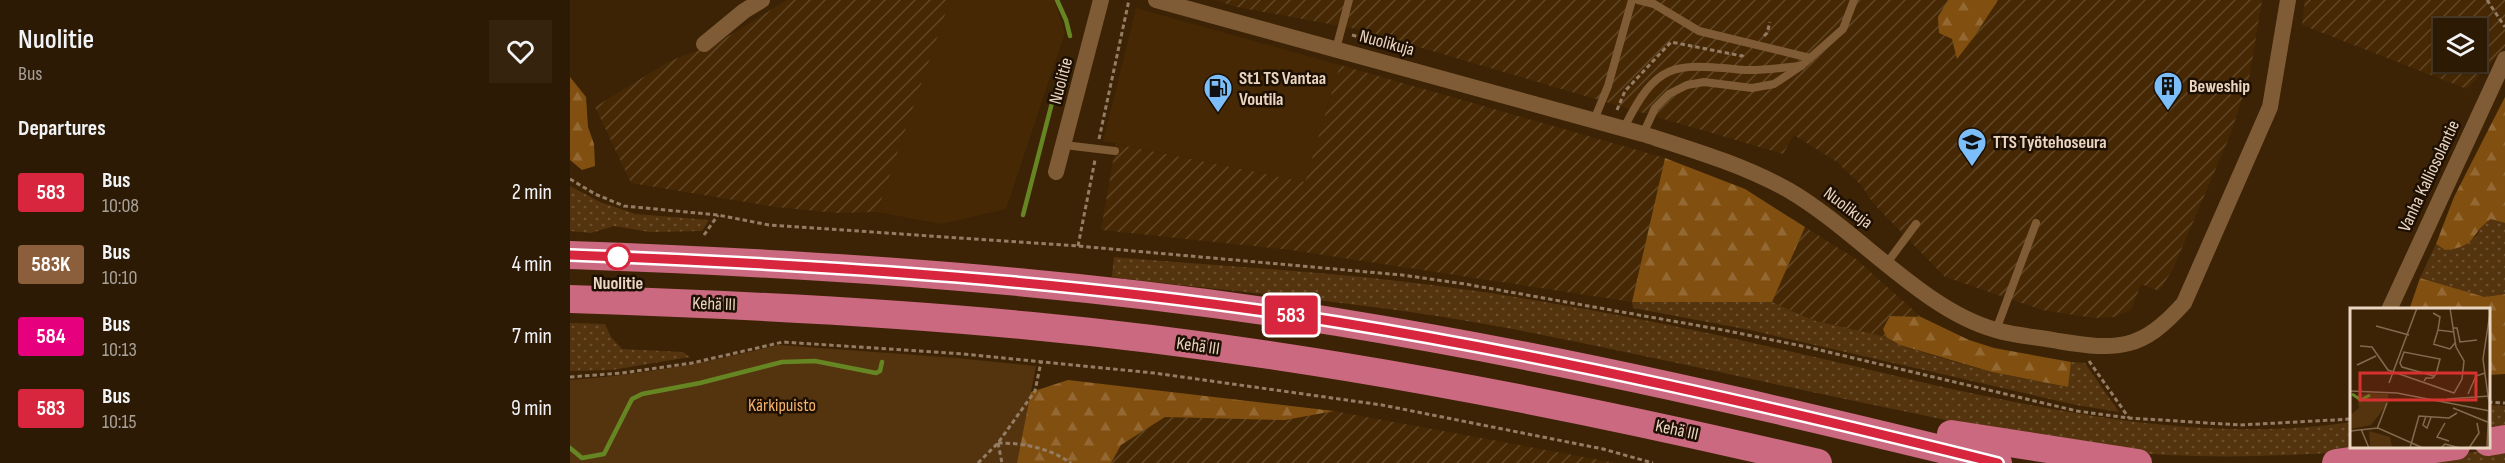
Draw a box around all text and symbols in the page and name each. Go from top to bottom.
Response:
map controls [2433,18,2487,72]
button: layers [2433,18,2487,72]
button: heart [489,20,552,83]
text: Nuolitie [18,23,94,56]
street label: Nuolikuja [1357,26,1417,60]
street label: Nuolitie [1045,55,1077,107]
text: Bus [18,62,42,86]
place label: St1 TS Vantaa Voutila [1239,68,1326,110]
building icon: Beweship [2152,70,2184,112]
fuel station icon: St1 TS Vantaa Voutila [1202,72,1234,114]
place label: Beweship [2189,76,2250,97]
text: Departures [18,115,106,142]
street label: Vanha Kalliosolantie [2394,117,2464,235]
school or university icon: TTS Työtehoseura [1956,126,1988,168]
place label: TTS Työtehoseura [1993,132,2107,153]
text: Bus [102,167,131,194]
text: 2 min [512,179,552,206]
text: 583 [37,180,65,205]
street label: Nuolikuja [1819,183,1877,233]
text: 10:08 [102,194,139,218]
text: Bus [102,239,131,266]
marker: Nuolitie [605,244,631,270]
text: 4 min [512,251,552,278]
text: 583K [32,252,70,277]
text: 10:10 [102,266,137,290]
place label: Nuolitie [593,273,643,294]
street label: Kehä III [692,293,736,315]
line badge: 583 [1256,296,1326,334]
text: 583 [1277,303,1305,328]
inset map [2350,308,2490,448]
text: Bus [102,311,131,338]
text: 7 min [512,323,552,350]
text: 584 [36,324,66,349]
street label: Kehä III [1175,333,1221,359]
text: 10:13 [102,338,137,362]
text: Bus [102,383,131,410]
text: 9 min [511,395,552,422]
park label: Kärkipuisto [748,395,816,416]
text: 583 [37,396,65,421]
text: 10:15 [102,410,136,434]
street label: Kehä III [1654,415,1700,445]

